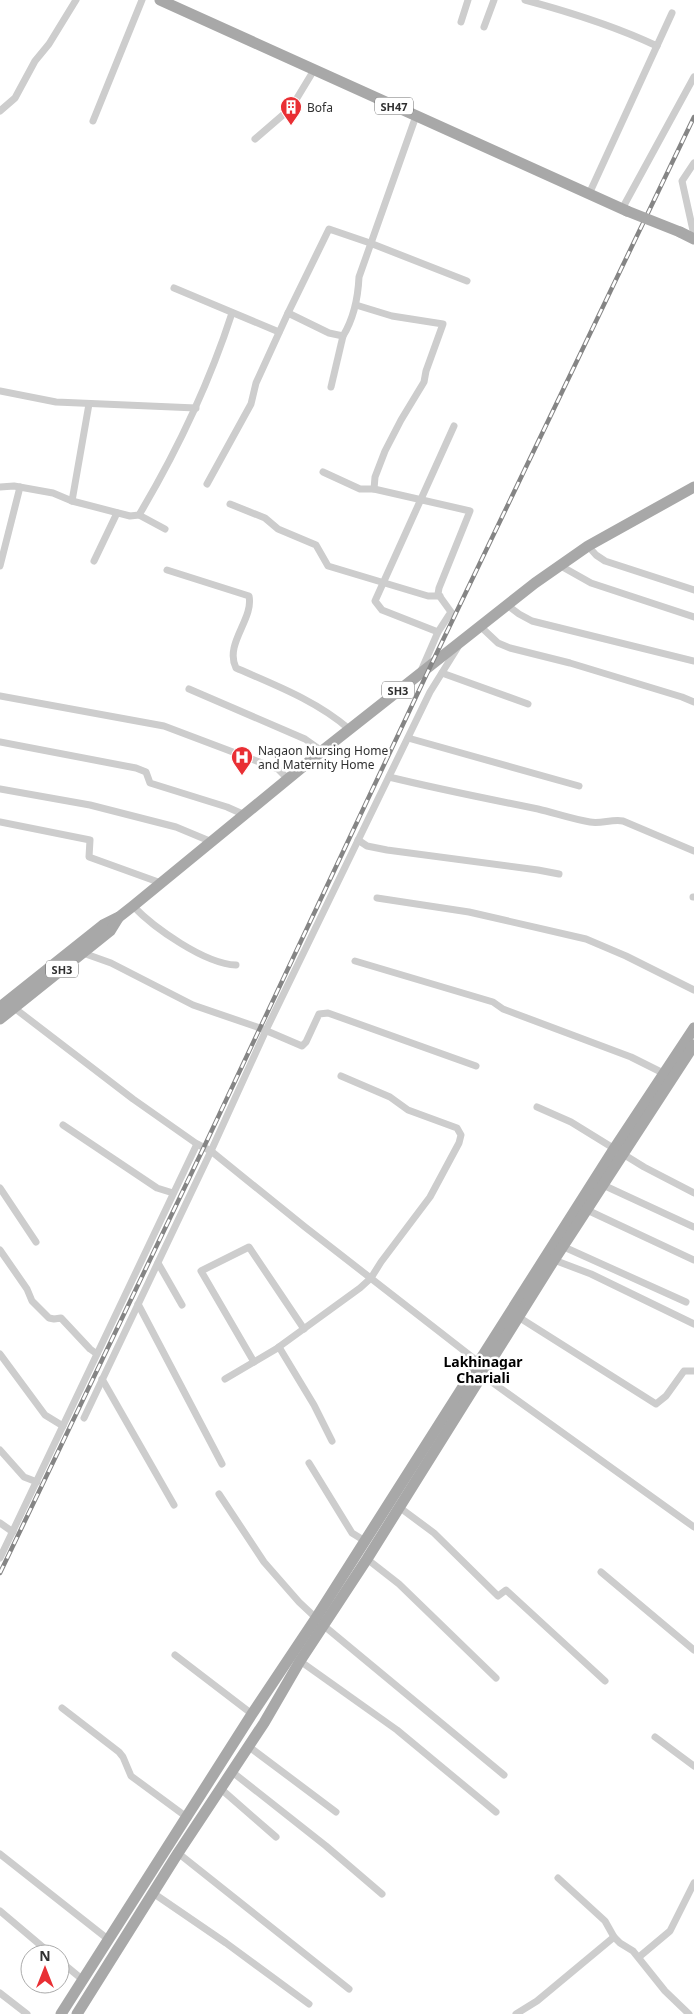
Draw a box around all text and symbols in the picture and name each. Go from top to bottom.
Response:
building icon: Bofa [279,95,303,126]
road number: SH47 [375,98,413,114]
place label: Bofa [307,99,333,116]
road number: SH3 [382,682,414,698]
place label: Nagaon Nursing Home and Maternity Home [258,742,388,773]
hospital icon: Nagaon Nursing Home and Maternity Home [230,745,254,776]
road number: SH3 [46,961,78,978]
district label: Lakhinagar Chariali [443,1352,523,1387]
north arrow [20,1944,70,1994]
text: N [39,1946,51,1965]

